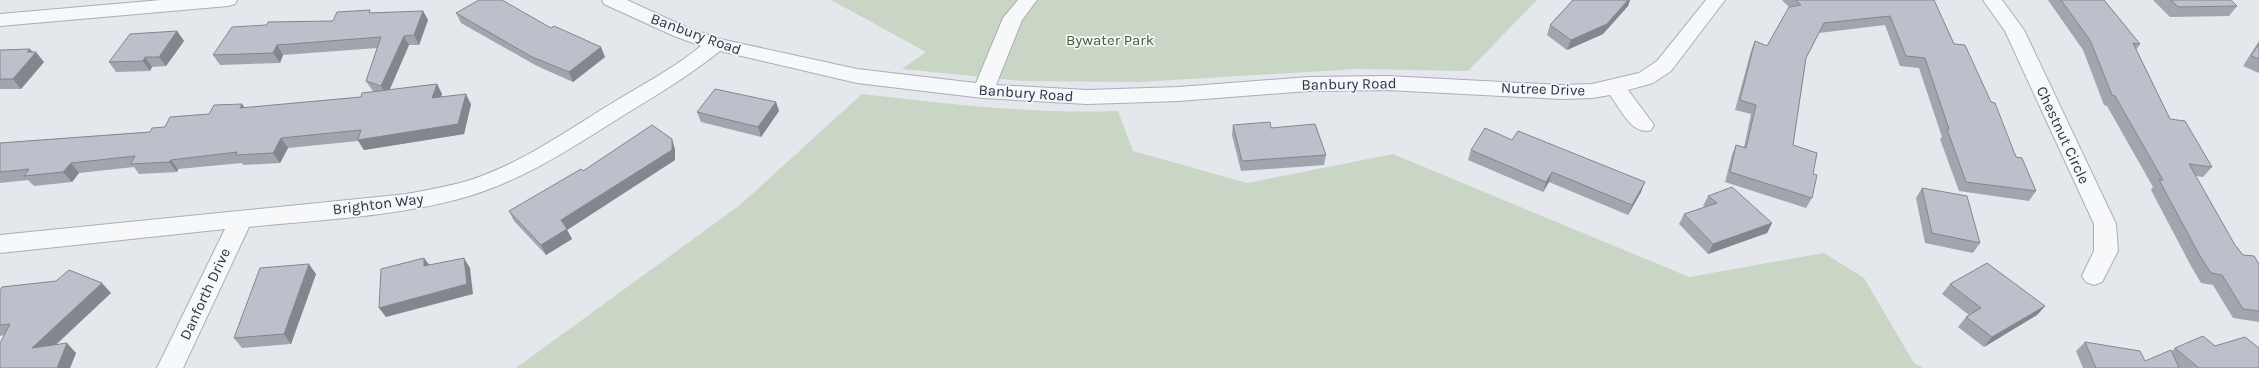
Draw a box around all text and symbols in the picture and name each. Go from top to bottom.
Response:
street label: Banbury Road [648,9,744,59]
park label: Bywater Park [1066,31,1154,49]
street label: Banbury Road [1301,74,1397,94]
street label: Nutree Drive [1501,79,1585,99]
street label: Banbury Road [978,81,1074,105]
street label: Chestnut Circle [2033,83,2093,187]
street label: Brighton Way [332,189,424,218]
street label: Danforth Drive [176,245,234,343]

